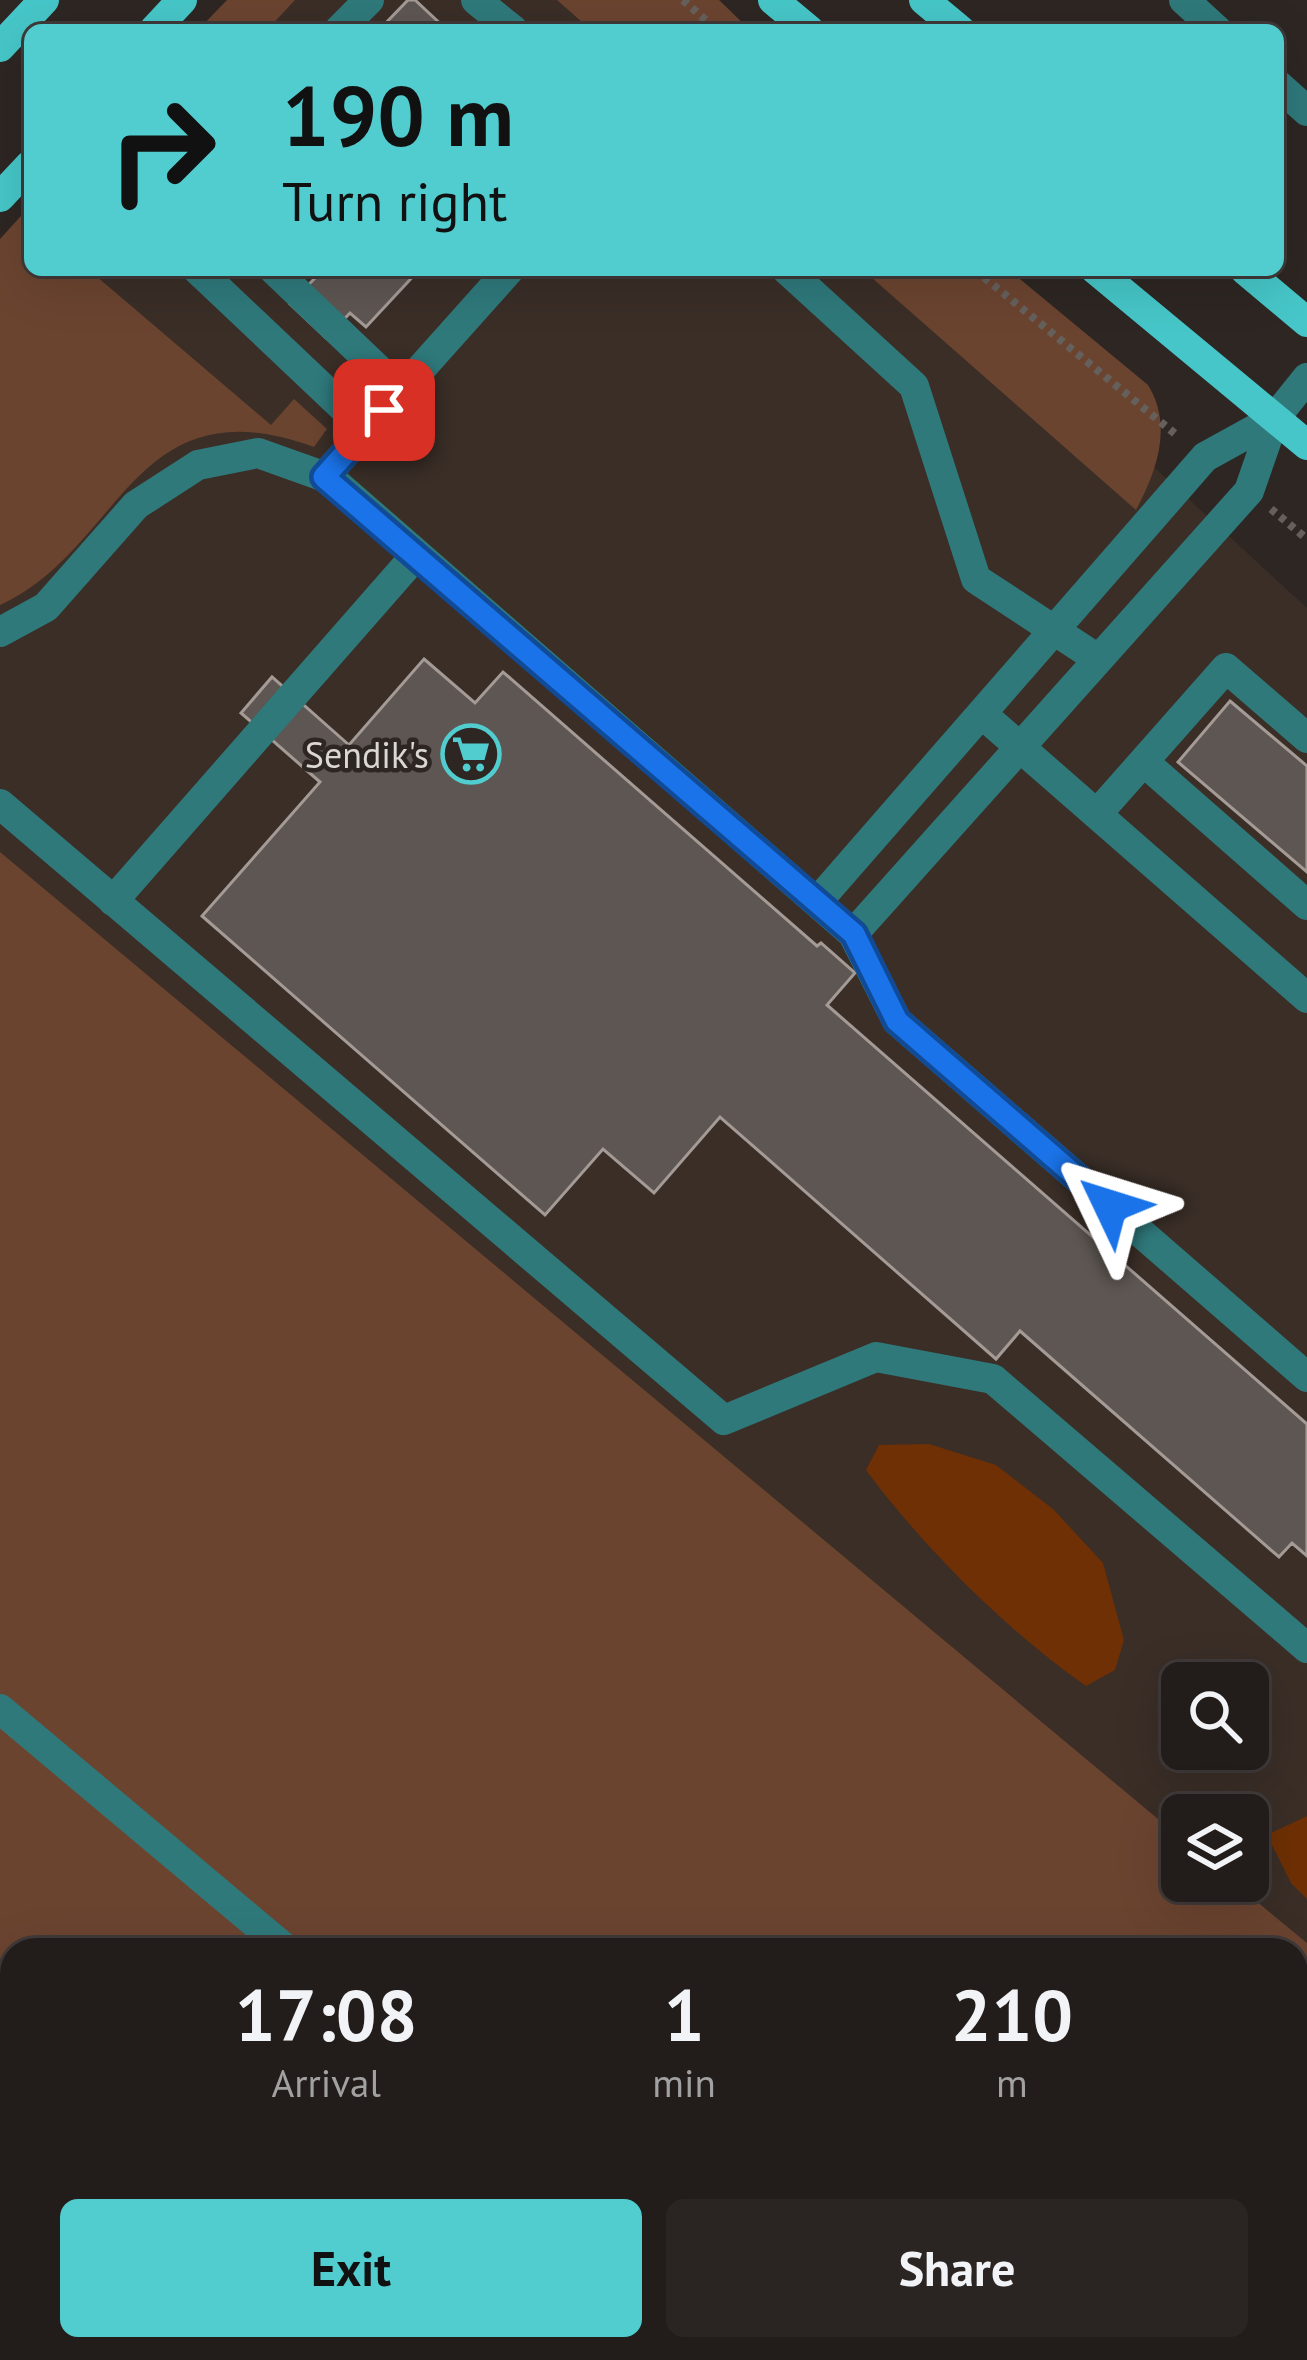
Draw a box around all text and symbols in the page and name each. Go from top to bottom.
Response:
text: 190 m [282,60,514,169]
icon: right [84,72,240,228]
text: Turn right [282,166,507,236]
pin [333,359,435,461]
icon: arrive [351,377,417,443]
supermarket icon: Sendik's [440,723,502,785]
place label: Sendik's [305,731,429,778]
position arrow [1047,1143,1173,1269]
map controls [1161,1662,1269,1902]
button: search [1161,1662,1269,1770]
button: layers [1161,1794,1269,1902]
text: 17:08 [235,1968,418,2061]
text: 1 [664,1968,705,2061]
text: 210 [951,1968,1073,2061]
text: Arrival [272,2057,381,2108]
text: min [652,2057,716,2108]
text: m [996,2057,1028,2108]
button: Exit [60,2199,642,2337]
button: Share [666,2199,1248,2337]

